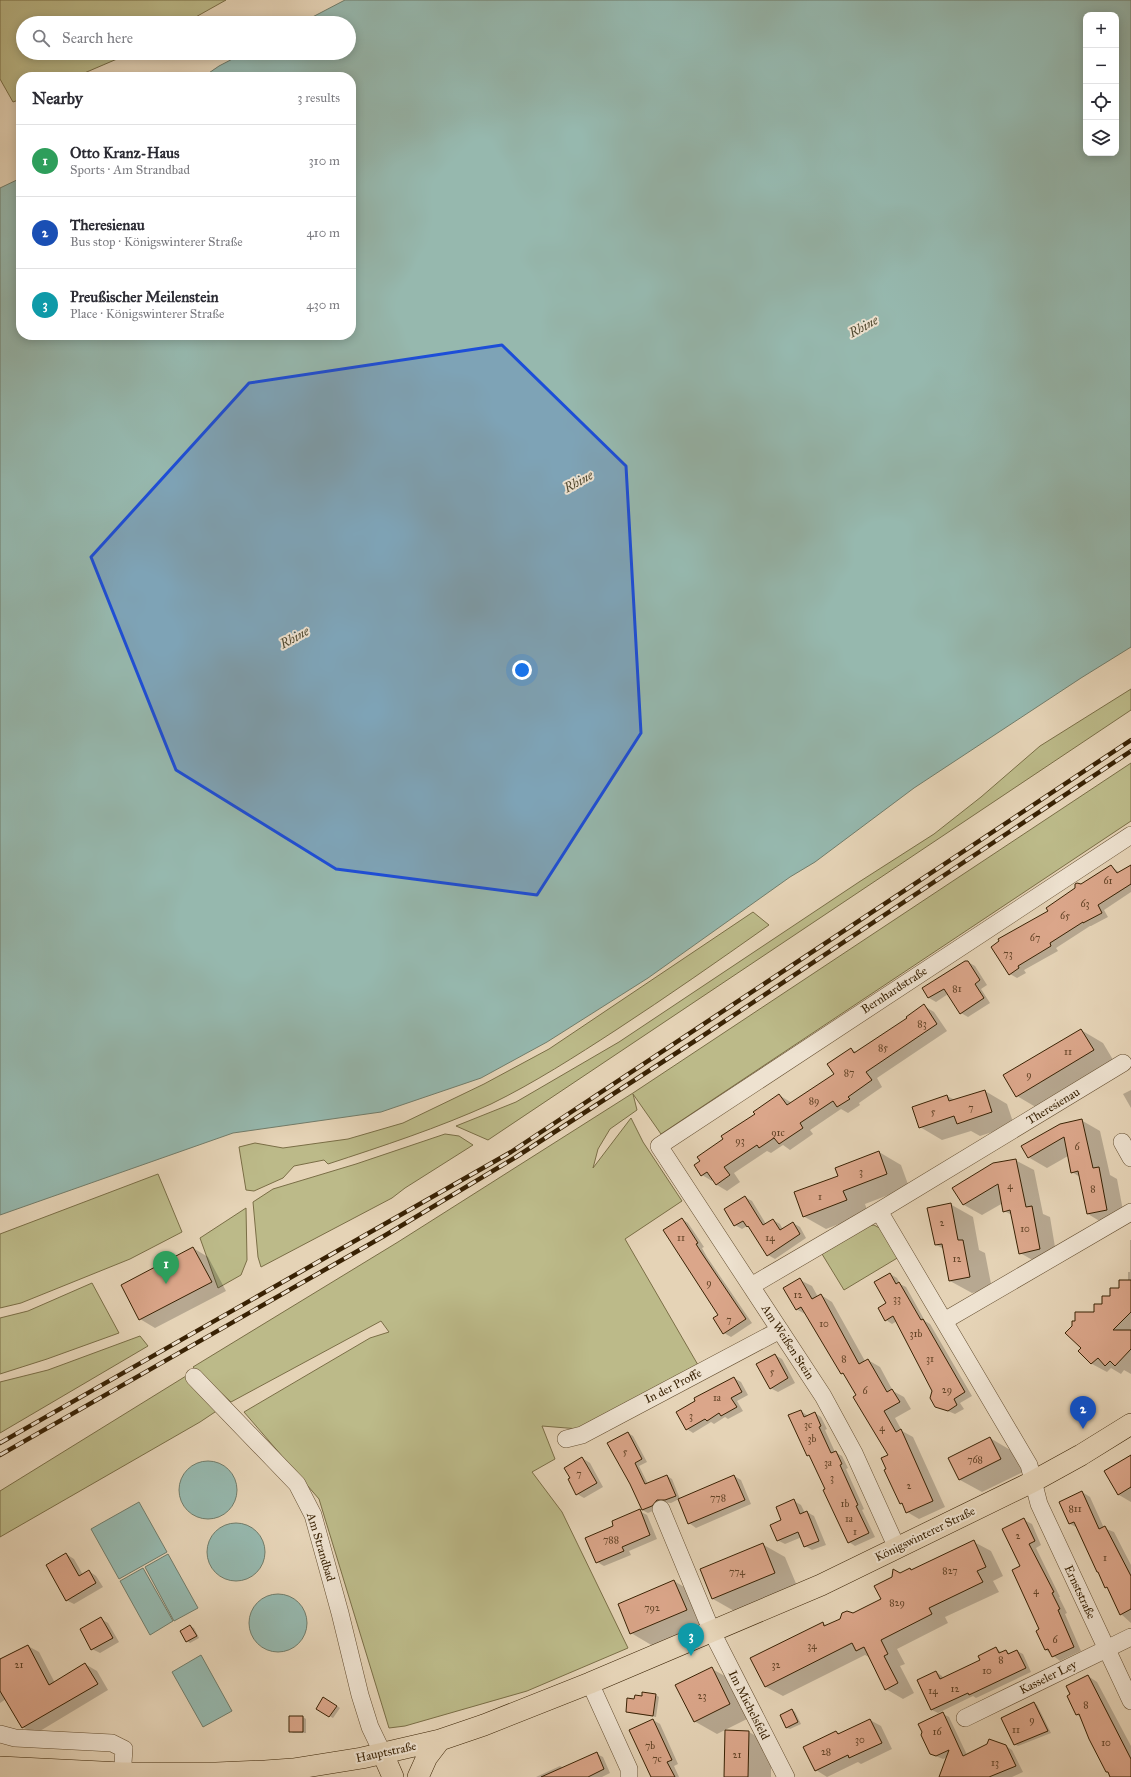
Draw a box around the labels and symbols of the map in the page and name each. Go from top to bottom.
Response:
water label: Rhine [845,312,882,342]
water label: Rhine [560,467,597,497]
water label: Rhine [276,623,313,653]
your location [512,660,532,680]
house number: 61 [1103,875,1113,887]
house number: 63 [1080,898,1090,910]
house number: 65 [1060,910,1070,922]
house number: 67 [1030,932,1040,944]
house number: 73 [1003,948,1013,960]
street label: Bernhardstraße [859,964,929,1016]
house number: 81 [952,983,962,995]
house number: 83 [917,1018,927,1030]
house number: 85 [878,1042,888,1054]
house number: 11 [1064,1046,1072,1058]
house number: 87 [844,1067,854,1079]
house number: 9 [1026,1069,1032,1081]
street label: Theresienau [1024,1084,1083,1127]
house number: 89 [809,1095,819,1107]
house number: 7 [968,1102,974,1114]
house number: 5 [931,1106,936,1118]
house number: 91c [771,1127,785,1139]
house number: 93 [735,1135,745,1147]
house number: 6 [1074,1141,1080,1153]
house number: 3 [859,1166,863,1178]
house number: 4 [1007,1180,1013,1192]
house number: 8 [1090,1183,1096,1195]
house number: 1 [818,1191,822,1203]
house number: 2 [940,1217,945,1229]
house number: 10 [1020,1223,1030,1235]
house number: 11 [677,1232,685,1244]
house number: 14 [765,1232,775,1244]
pin: 1 [153,1251,179,1284]
house number: 12 [953,1253,962,1265]
house number: 9 [706,1277,712,1289]
house number: 12 [794,1289,803,1301]
house number: 33 [893,1293,901,1305]
street label: Am Weißen Stein [758,1301,818,1382]
house number: 7 [726,1314,732,1326]
house number: 10 [819,1318,829,1330]
house number: 31b [910,1328,923,1340]
house number: 8 [841,1353,847,1365]
house number: 31 [926,1353,934,1365]
street label: In der Proffe [642,1366,704,1406]
house number: 5 [770,1366,775,1378]
house number: 29 [942,1384,952,1396]
house number: 6 [862,1385,868,1397]
house number: 1a [713,1392,722,1404]
pin: 2 [1070,1396,1096,1429]
house number: 3 [689,1410,693,1422]
house number: 3c [804,1419,812,1431]
house number: 4 [879,1422,885,1434]
house number: 3b [808,1433,817,1445]
house number: 5 [623,1446,628,1458]
house number: 768 [967,1454,983,1466]
house number: 3a [824,1457,833,1469]
house number: 7 [576,1468,582,1480]
house number: 3 [830,1472,834,1484]
house number: 2 [907,1480,912,1492]
house number: 778 [710,1492,726,1504]
house number: 1b [841,1498,850,1510]
house number: 811 [1068,1503,1082,1515]
street label: Königswinterer Straße [873,1504,978,1565]
street label: Am Strandbad [304,1510,338,1583]
house number: 1a [845,1513,854,1525]
house number: 1 [853,1526,857,1538]
house number: 2 [1016,1530,1021,1542]
house number: 788 [603,1534,619,1546]
house number: 1 [1103,1552,1107,1564]
street label: Ernststraße [1061,1563,1099,1621]
house number: 827 [942,1565,958,1577]
house number: 774 [729,1566,745,1578]
house number: 4 [1033,1585,1039,1597]
house number: 829 [889,1597,905,1609]
house number: 792 [644,1602,660,1614]
pin: 3 [678,1623,704,1656]
house number: 6 [1052,1634,1058,1646]
house number: 34 [807,1640,817,1652]
house number: 8 [998,1654,1004,1666]
street label: Kasseler Ley [1017,1657,1079,1697]
house number: 21 [15,1659,23,1671]
house number: 32 [772,1659,781,1671]
house number: 10 [982,1665,992,1677]
street label: Im Michelsfeld [726,1668,772,1742]
house number: 12 [951,1683,960,1695]
house number: 14 [928,1685,938,1697]
house number: 23 [698,1690,706,1702]
house number: 8 [1083,1699,1089,1711]
house number: 9 [1029,1714,1035,1726]
house number: 11 [1012,1724,1020,1736]
house number: 16 [932,1726,942,1738]
house number: 30 [855,1734,865,1746]
house number: 10 [1101,1737,1111,1749]
street label: Hauptstraße [354,1739,418,1765]
house number: 7b [645,1740,655,1752]
house number: 28 [821,1746,831,1758]
house number: 21 [733,1749,741,1761]
house number: 7c [652,1753,662,1765]
house number: 13 [991,1757,999,1769]

